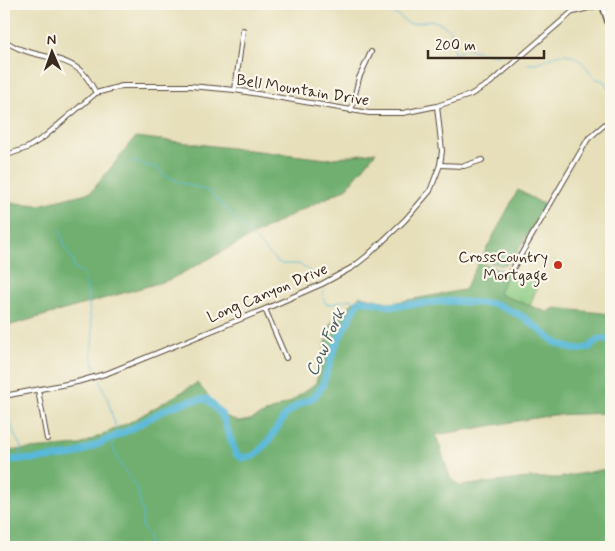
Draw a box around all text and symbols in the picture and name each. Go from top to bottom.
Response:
north arrow [28,28,78,78]
scale bar [428,28,544,60]
text: N [47,31,57,49]
text: 200 m [435,36,476,56]
street label: Bell Mountain Drive [235,70,371,111]
place label: CrossCountry Mortgage [458,247,548,287]
street label: Long Canyon Drive [204,259,331,329]
marker: CrossCountry Mortgage [552,259,564,271]
water label: Cow Fork [300,304,352,380]

